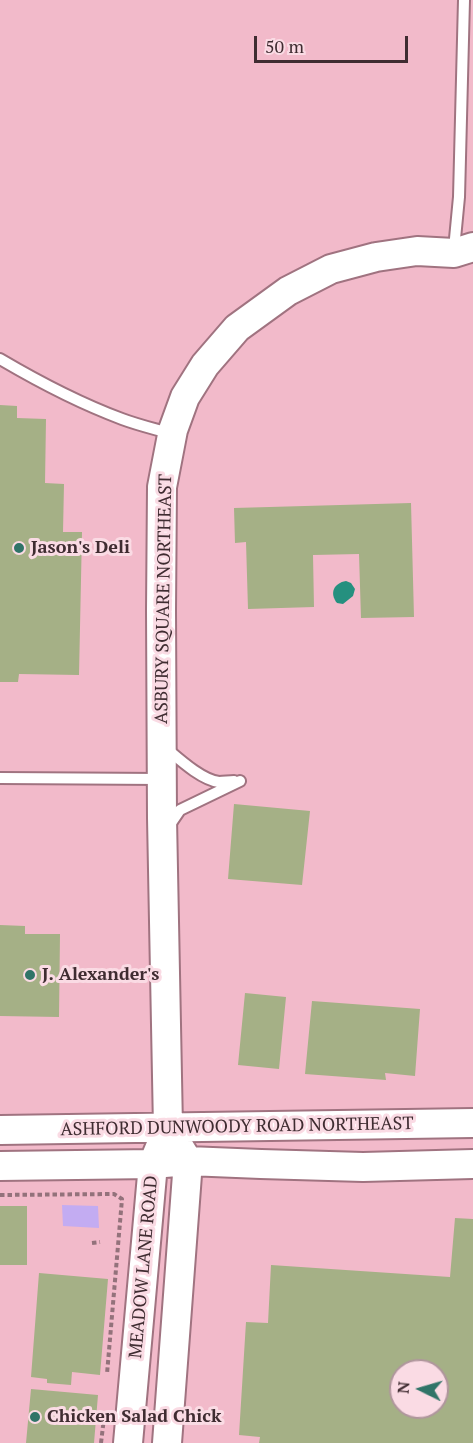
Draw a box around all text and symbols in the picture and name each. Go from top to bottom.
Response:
scale bar [257,24,412,62]
text: 50 m [265,34,304,58]
street label: ASBURY SQUARE NORTHEAST [151,474,177,724]
place label: Jason's Deli [31,537,130,559]
marker: Jason's Deli [12,541,26,555]
place label: J. Alexander's [42,964,159,986]
marker: J. Alexander's [23,968,37,982]
street label: ASHFORD DUNWOODY ROAD NORTHEAST [60,1113,414,1141]
street label: MEADOW LANE ROAD [125,1175,163,1359]
north arrow [389,1359,449,1419]
text: N [392,1381,415,1395]
place label: Chicken Salad Chick [47,1406,221,1428]
marker: Chicken Salad Chick [28,1410,42,1424]

